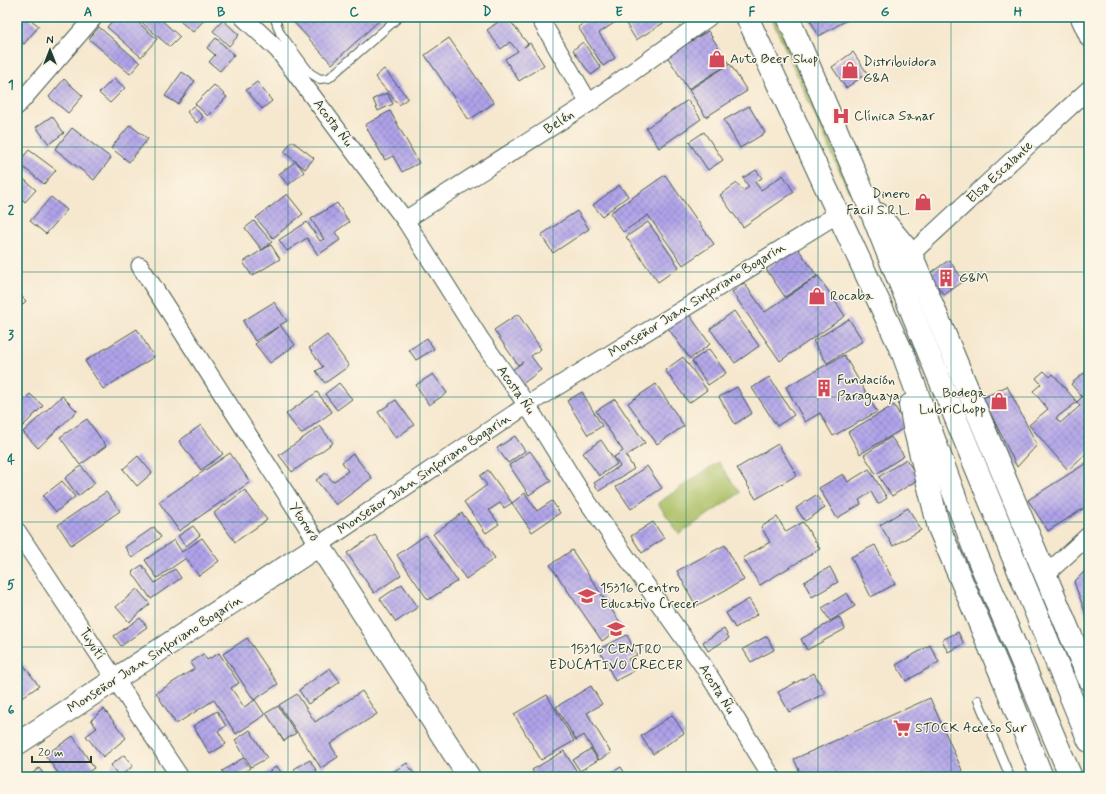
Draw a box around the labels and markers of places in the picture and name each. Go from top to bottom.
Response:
shop icon: Auto Beer Shop [707,49,727,69]
place label: Auto Beer Shop [730,50,818,68]
place label: Distribuidora G&A [863,53,937,87]
shop icon: Distribuidora G&A [840,60,860,80]
hospital icon: Clínica Sanar [831,106,851,126]
place label: Clínica Sanar [854,107,935,125]
place label: Dinero Facil S.R.L. [846,185,910,219]
shop icon: Dinero Facil S.R.L. [913,192,933,212]
building icon: G&M [936,268,956,288]
place label: G&M [959,269,989,287]
shop icon: Rocaba [807,286,827,306]
place label: Rocaba [830,287,874,305]
place label: Fundación Paraguaya [837,371,900,406]
building icon: Fundación Paraguaya [814,378,834,398]
place label: Bodega LubriChopp [919,384,987,418]
shop icon: Bodega LubriChopp [989,391,1009,411]
place label: 15316 Centro Educativo Crecer [600,579,698,613]
school or university icon: 15316 Centro Educativo Crecer [577,586,597,606]
school or university icon: 15316 CENTRO EDUCATIVO CRECER [606,619,626,639]
place label: 15316 CENTRO EDUCATIVO CRECER [549,640,683,674]
supermarket icon: STOCK Acceso Sur [892,718,912,738]
place label: STOCK Acceso Sur [915,719,1027,737]

